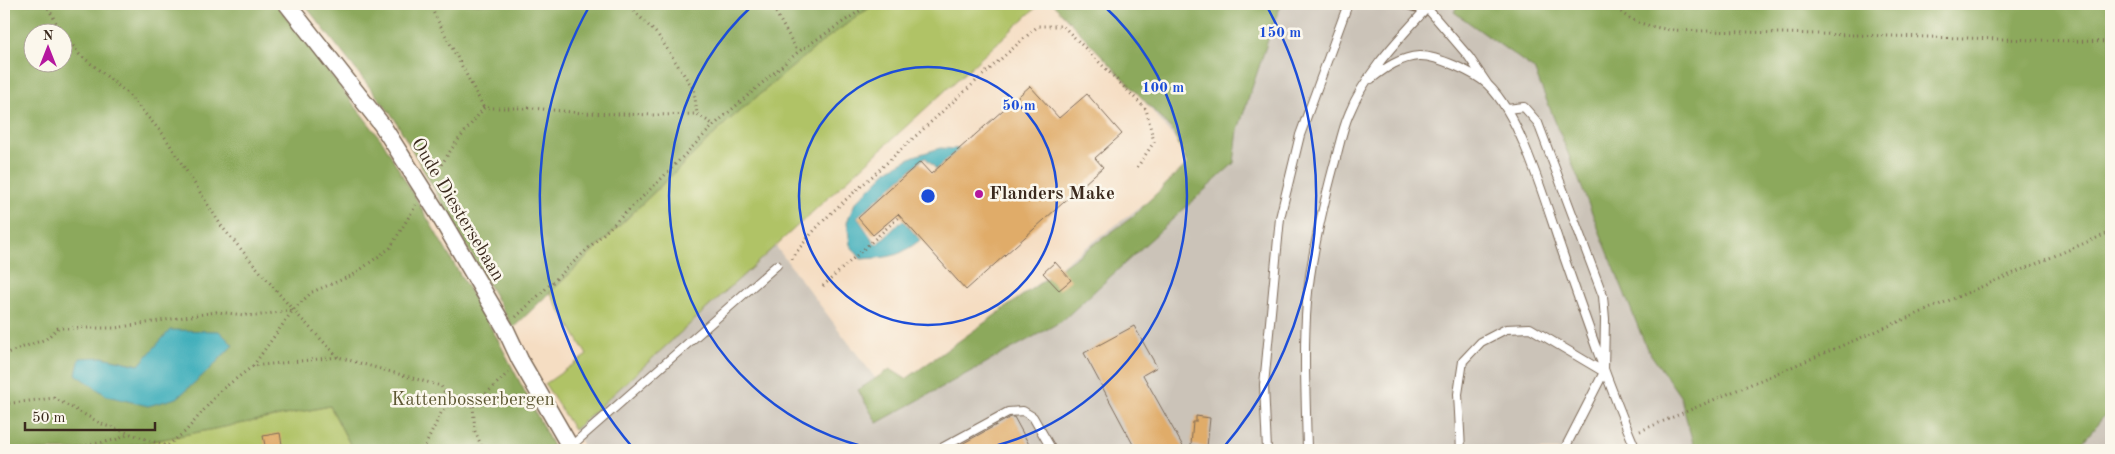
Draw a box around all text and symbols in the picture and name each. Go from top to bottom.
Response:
north arrow [22,22,72,72]
text: 150 m [1259,26,1301,41]
text: N [43,29,54,43]
text: 100 m [1142,81,1184,96]
text: 50 m [1002,99,1036,114]
street label: Oude Diestersebaan [407,135,507,285]
place label: Flanders Make [989,185,1115,204]
centre of rings [919,187,937,205]
marker: Flanders Make [973,188,985,200]
park label: Kattenbosserbergen [391,391,555,410]
scale bar [25,399,155,431]
text: 50 m [32,411,66,426]

